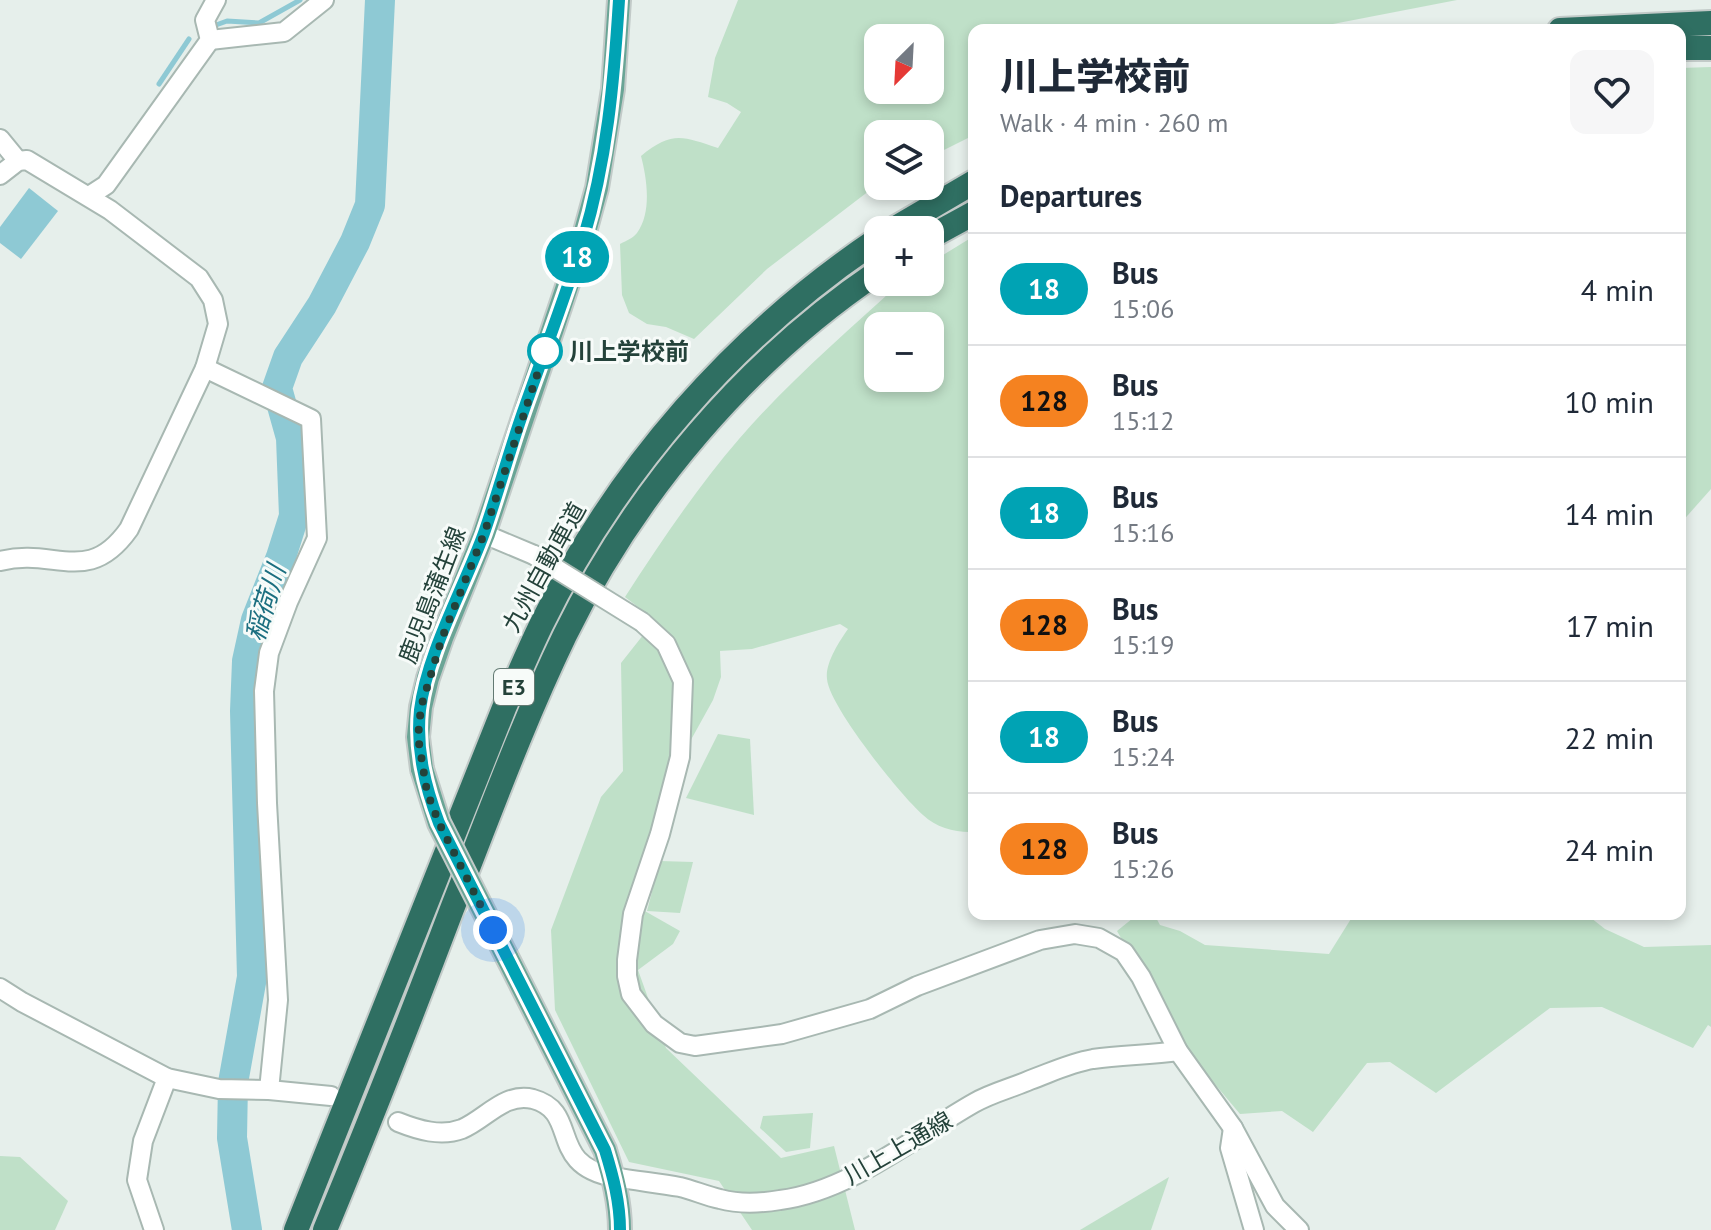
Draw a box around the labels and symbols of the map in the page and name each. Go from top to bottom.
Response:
north arrow [864,24,944,104]
line badge: 18 [541,231,613,283]
marker: 川上学校前 [528,334,562,368]
place label: 川上学校前 [569,336,689,367]
street label: 九州自動車道 [496,497,592,637]
street label: 鹿児島蒲生線 [392,522,472,668]
water label: 稲荷川 [238,558,293,645]
road number: E3 [494,669,534,705]
your location [473,910,513,950]
street label: 川上上通線 [838,1105,958,1191]

